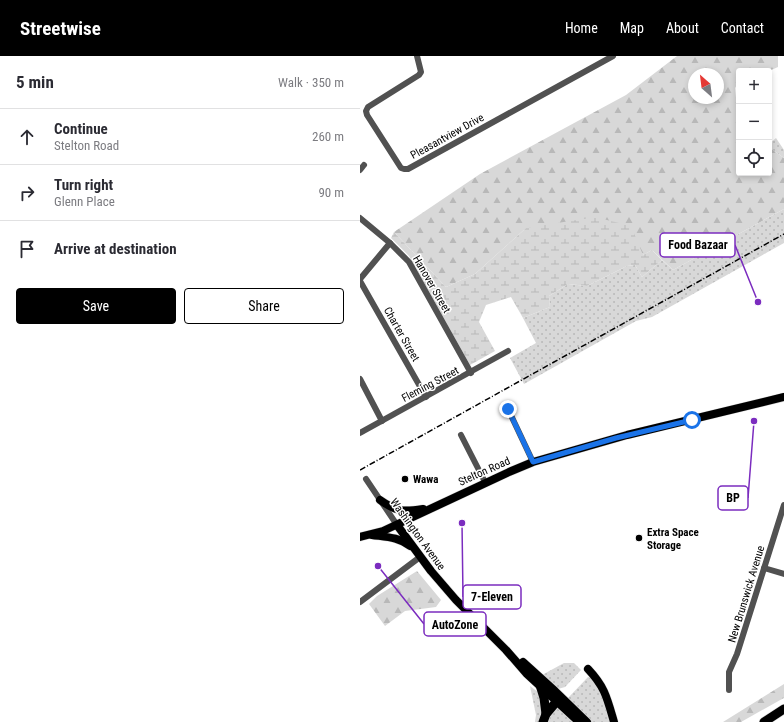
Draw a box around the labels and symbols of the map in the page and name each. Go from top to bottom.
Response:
north arrow [688,68,724,104]
street label: Pleasantview Drive [408,111,486,162]
callout: Food Bazaar [660,233,735,257]
text: Food Bazaar [668,238,728,252]
street label: Hanover Street [410,253,453,315]
street label: Charter Street [381,305,422,364]
street label: Fleming Street [399,364,461,405]
route end [499,400,517,418]
route start [683,411,701,429]
street label: Stelton Road [456,454,512,489]
place label: Wawa [413,473,438,486]
marker: Wawa [400,474,410,484]
callout: BP [718,486,748,510]
text: BP [726,491,740,505]
street label: Washington Avenue [387,496,448,573]
place label: Extra Space Storage [647,526,699,552]
marker: Extra Space Storage [634,533,644,543]
street label: New Brunswick Avenue [726,544,767,644]
callout: 7-Eleven [463,585,521,609]
text: 7-Eleven [471,590,513,604]
callout: AutoZone [424,612,486,636]
text: AutoZone [432,618,478,632]

